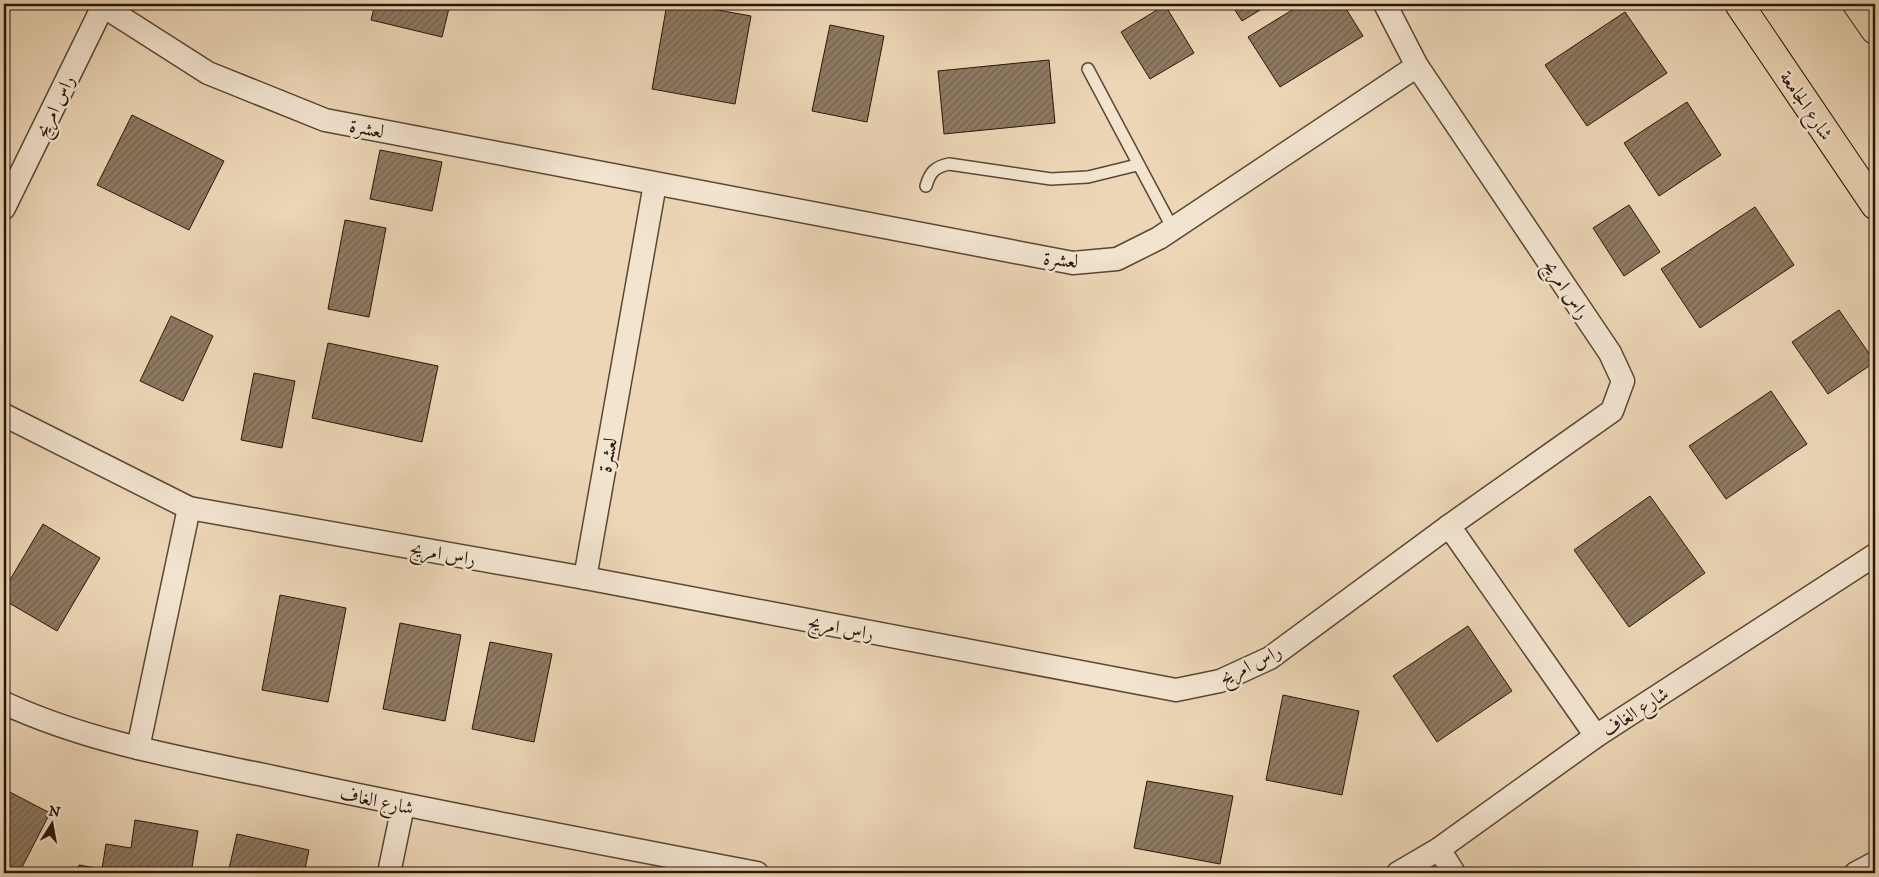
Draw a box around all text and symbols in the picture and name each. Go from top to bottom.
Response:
street label: شارع الجامعة [1772,67,1837,147]
street label: راس امريح [30,72,84,143]
street label: لعشرة [347,115,386,144]
street label: لعشرة [1042,247,1079,274]
street label: راس امريح [1534,256,1594,326]
street label: لعشرة [594,436,623,475]
street label: راس امريح [407,537,478,576]
street label: راس امريح [805,611,876,650]
street label: راس امريح [1216,640,1287,694]
street label: شارع الغاف [1598,682,1675,745]
street label: شارع الغاف [337,782,416,823]
north arrow [28,800,78,850]
text: N [47,802,62,822]

